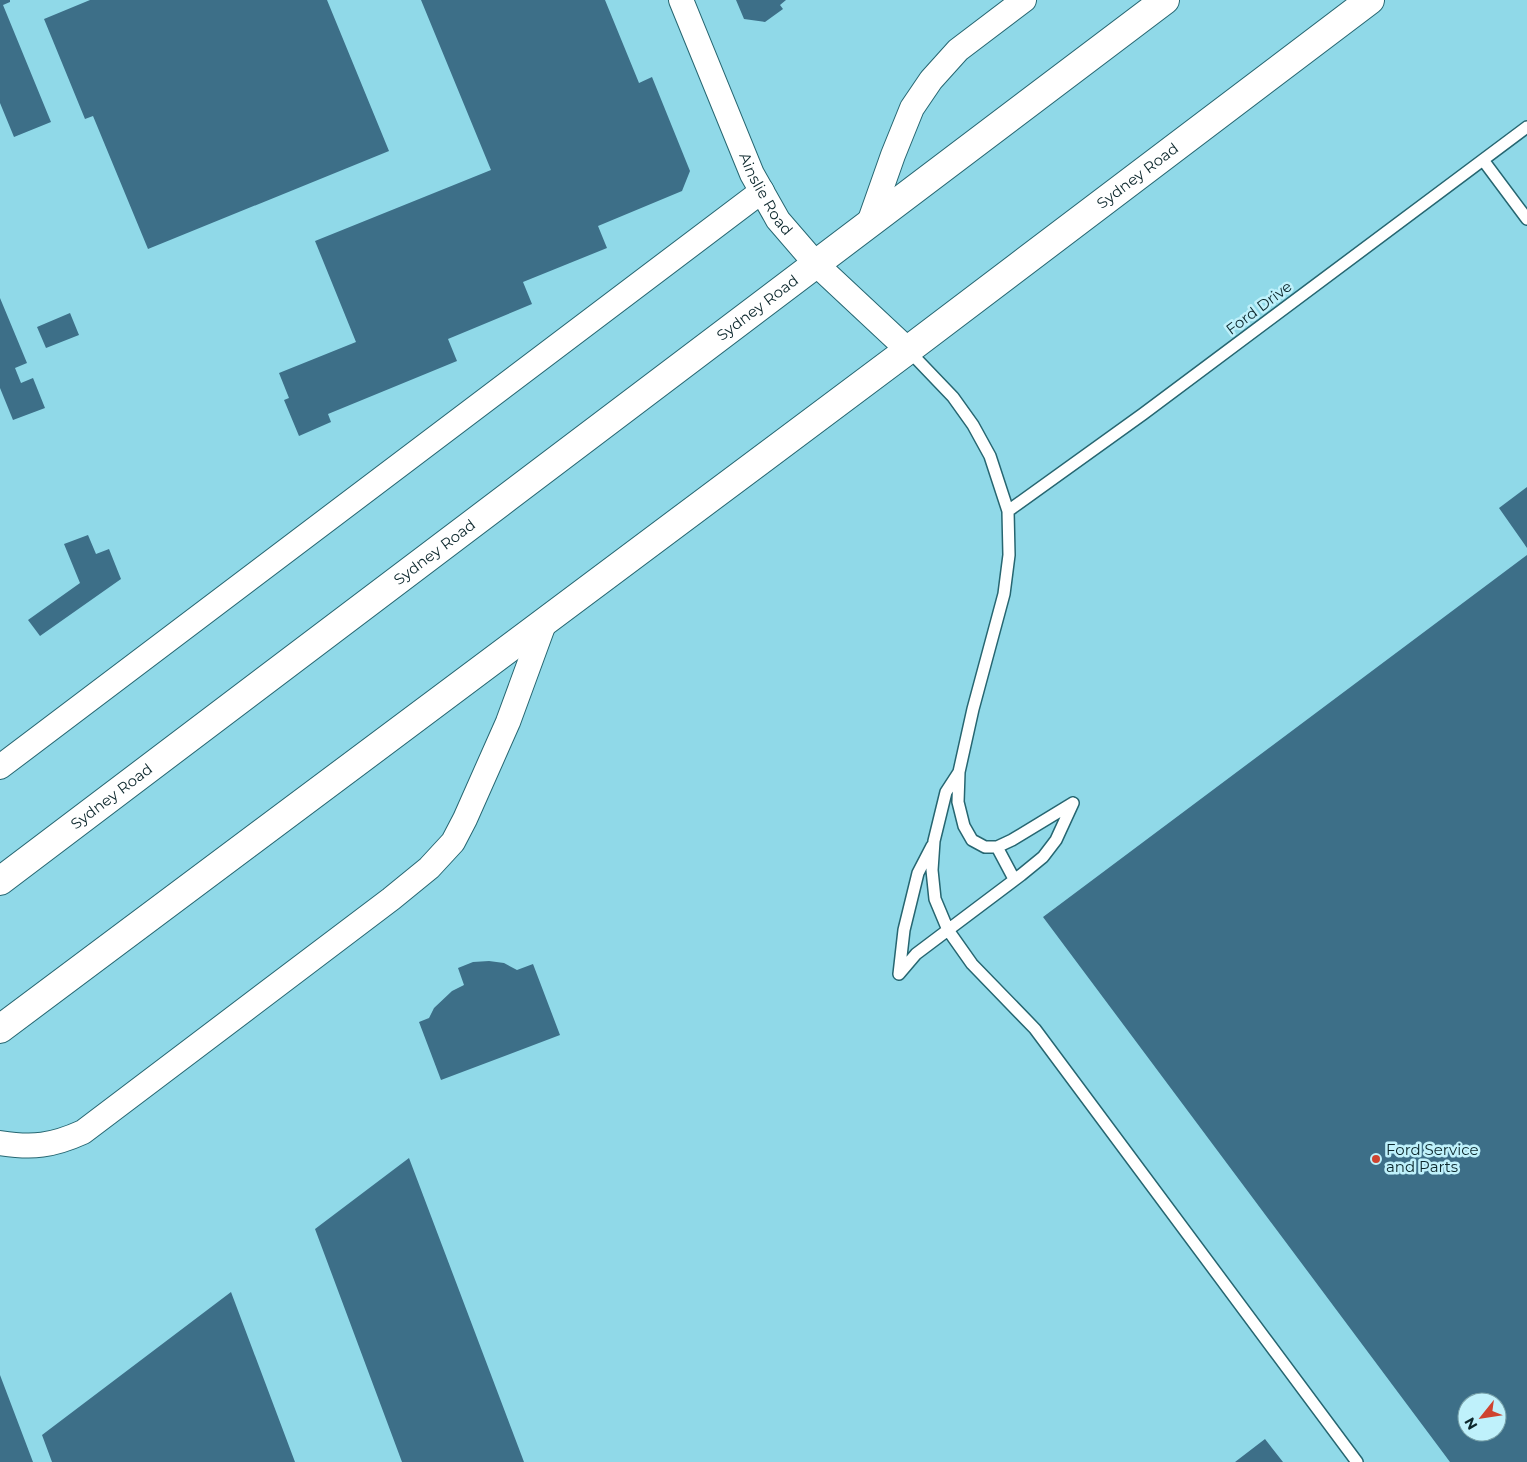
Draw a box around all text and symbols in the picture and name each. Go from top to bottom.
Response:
street label: Sydney Road [1093,138,1182,213]
street label: Ainslie Road [735,150,797,239]
street label: Sydney Road [713,271,802,345]
street label: Ford Drive [1222,277,1296,339]
street label: Sydney Road [390,515,479,589]
street label: Sydney Road [67,759,156,833]
place label: Ford Service and Parts [1386,1140,1479,1176]
marker: Ford Service and Parts [1370,1153,1382,1165]
north arrow [1457,1392,1507,1442]
text: N [1460,1414,1481,1433]

